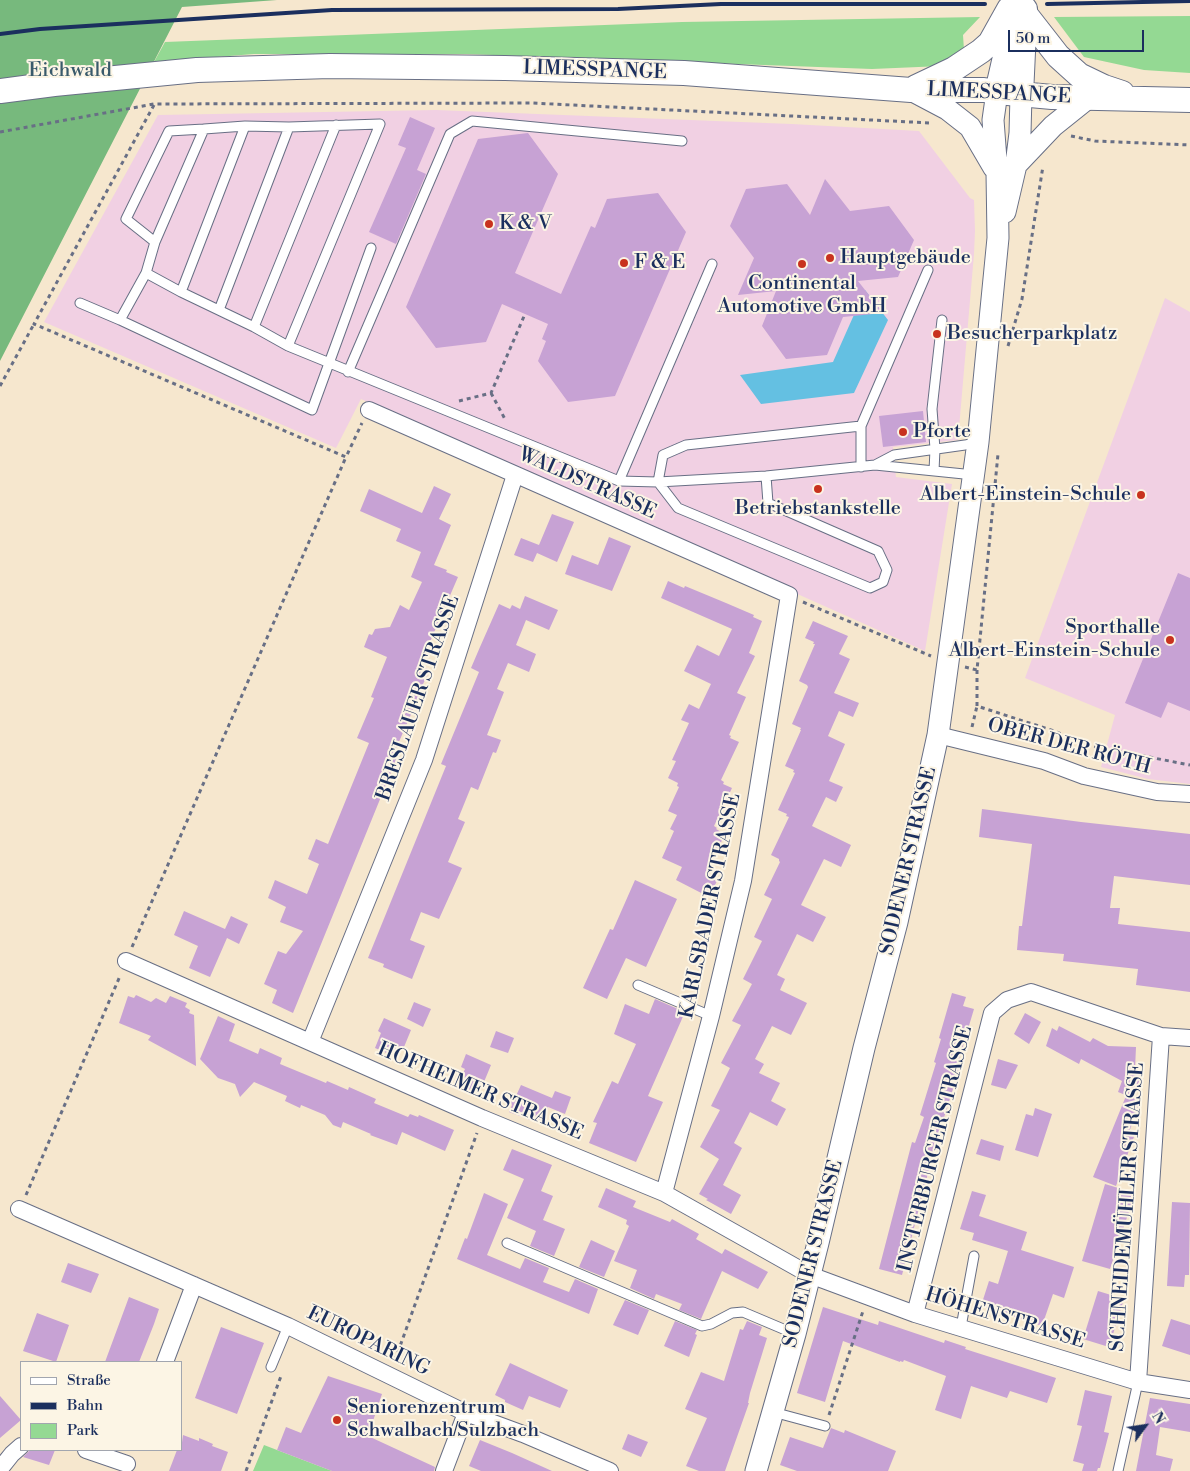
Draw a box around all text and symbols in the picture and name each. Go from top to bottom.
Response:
scale bar [1010,20,1146,52]
text: 50 m [1016,29,1050,48]
street label: LIMESSPANGE [522,56,668,86]
park label: Eichwald [28,59,112,83]
street label: LIMESSPANGE [926,78,1072,110]
place label: K & V [499,212,552,236]
marker: K & V [483,218,495,230]
place label: Hauptgebäude [840,246,971,270]
place label: F & E [634,251,685,275]
marker: Hauptgebäude [824,252,836,264]
marker: F & E [618,257,630,269]
marker: Continental Automotive GmbH [796,258,808,270]
place label: Continental Automotive GmbH [718,272,886,319]
place label: Besucherparkplatz [947,322,1117,346]
marker: Besucherparkplatz [931,328,943,340]
place label: Pforte [913,420,971,444]
marker: Pforte [897,426,909,438]
street label: WALDSTRASSE [514,443,660,525]
marker: Betriebstankstelle [812,483,824,495]
place label: Albert-Einstein-Schule [920,483,1131,507]
marker: Albert-Einstein-Schule [1135,489,1147,501]
place label: Betriebstankstelle [735,497,901,521]
street label: BRESLAUER STRASSE [372,592,466,804]
place label: Sporthalle Albert-Einstein-Schule [949,616,1160,663]
marker: Sporthalle Albert-Einstein-Schule [1164,634,1176,646]
street label: OBER DER RÖTH [985,714,1153,780]
street label: SODENER STRASSE [876,764,942,958]
street label: KARLSBADER STRASSE [675,791,747,1021]
street label: INSTERBURGER STRASSE [894,1023,978,1275]
street label: HOFHEIMER STRASSE [374,1038,586,1146]
street label: SCHNEIDEMÜHLER STRASSE [1106,1061,1150,1353]
street label: SODENER STRASSE [779,1158,849,1350]
street label: HÖHENSTRASSE [922,1283,1088,1355]
street label: EUROPARING [303,1302,433,1382]
legend [20,1361,182,1451]
text: Straße [67,1371,111,1390]
text: Bahn [67,1396,103,1415]
place label: Seniorenzentrum Schwalbach/Sulzbach [347,1396,539,1443]
north arrow [1120,1401,1170,1451]
text: N [1147,1409,1168,1428]
marker: Seniorenzentrum Schwalbach/Sulzbach [331,1414,343,1426]
text: Park [67,1421,98,1440]

